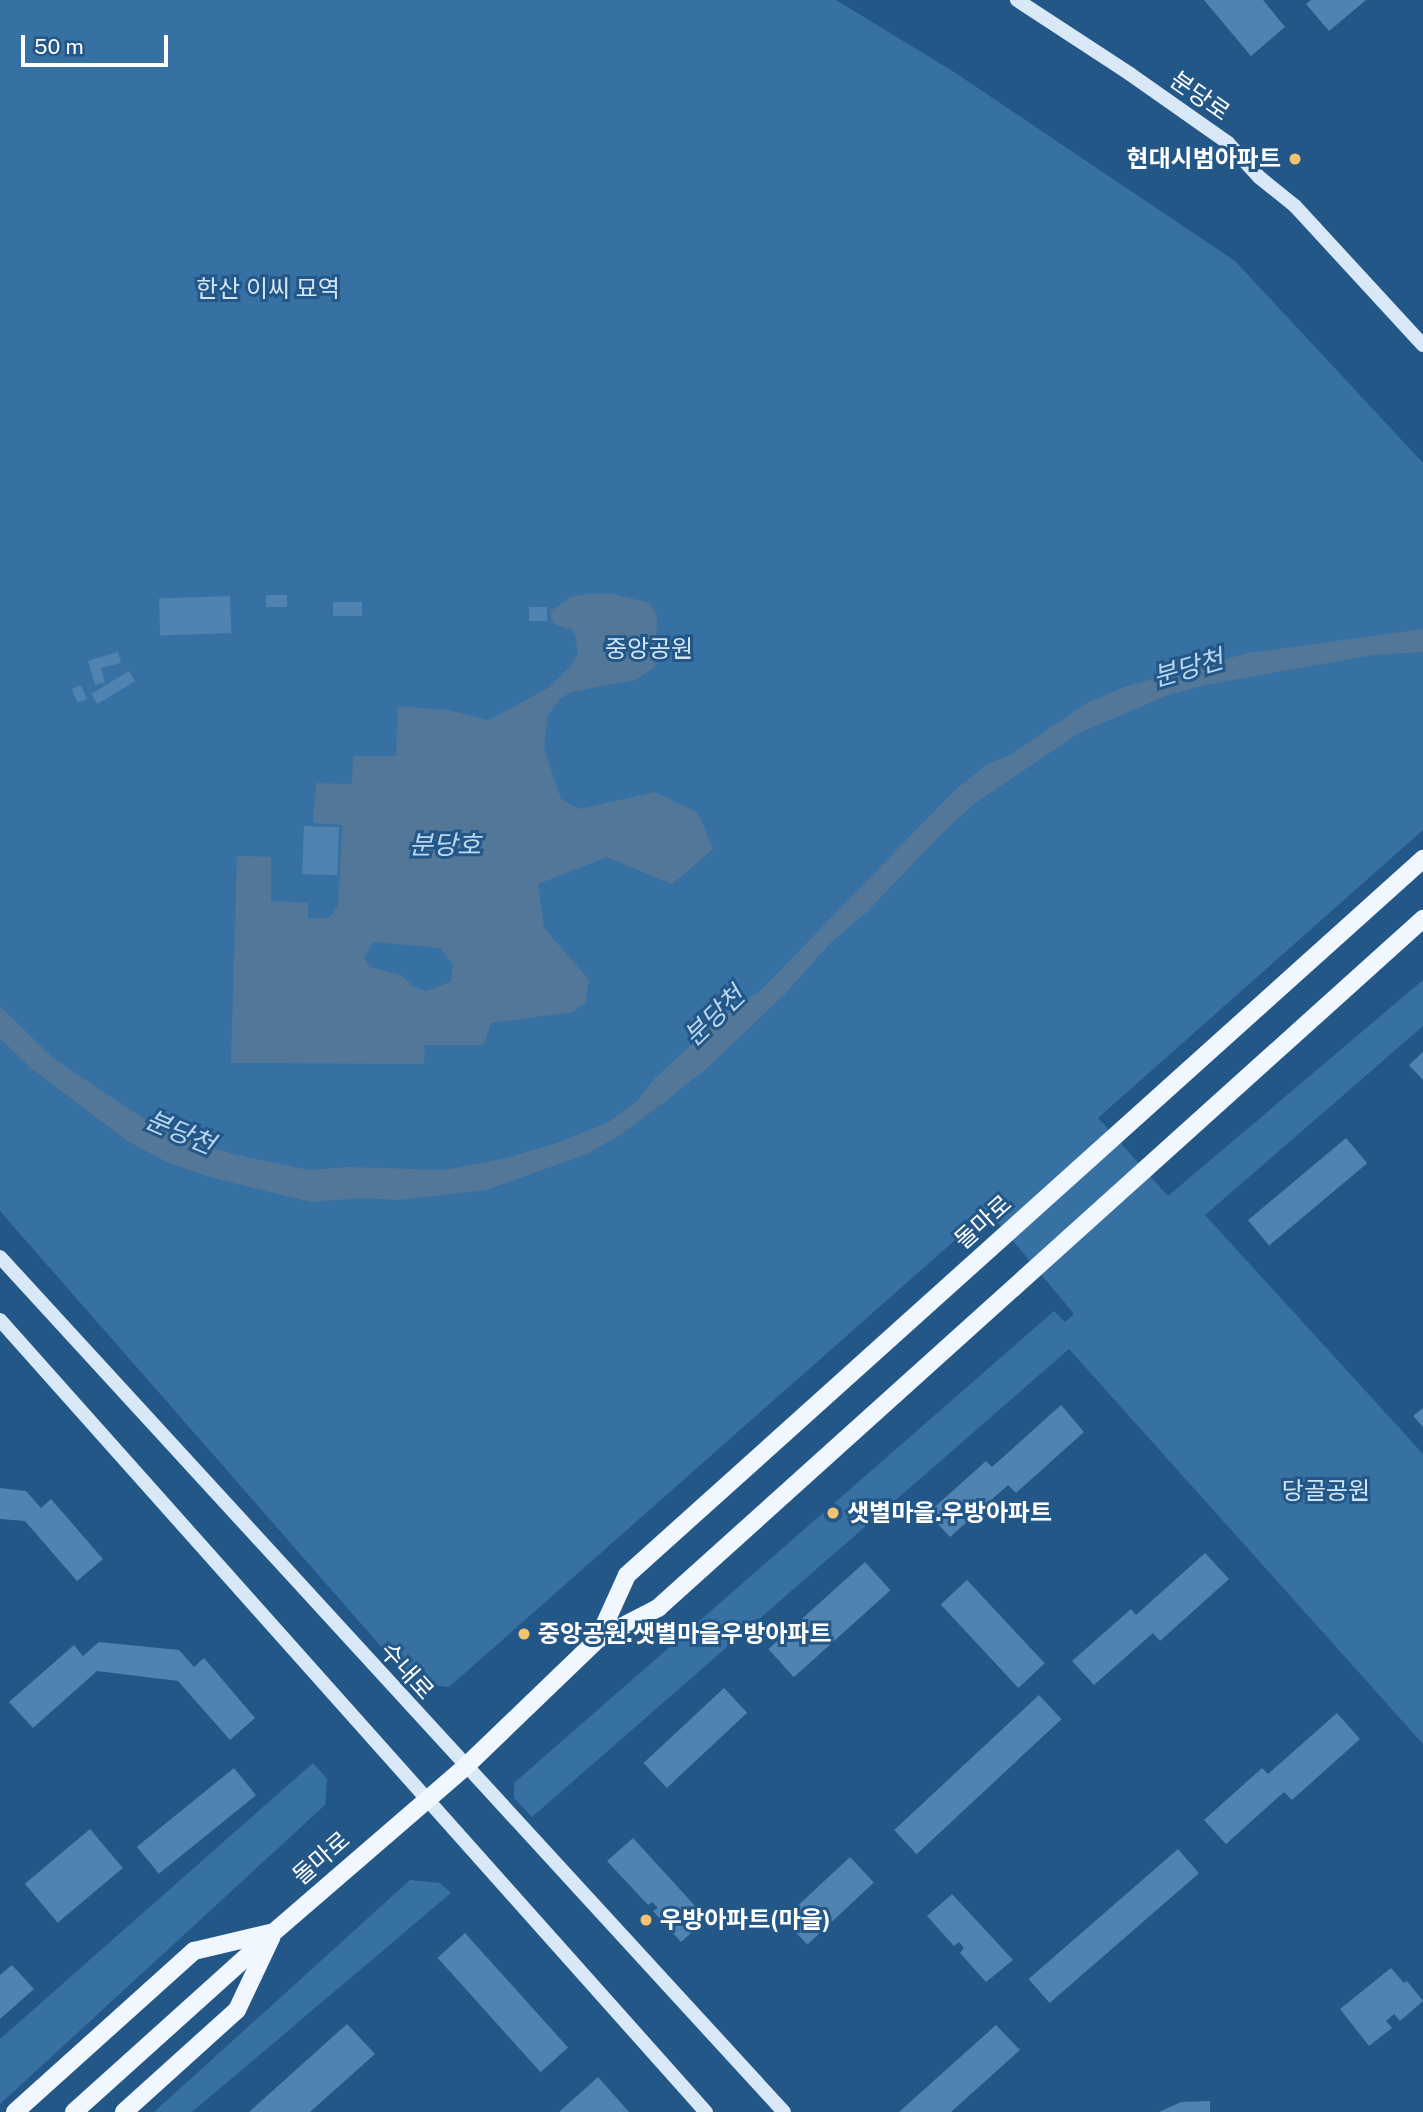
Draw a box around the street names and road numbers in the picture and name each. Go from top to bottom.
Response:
street label: 분당로 [1165,65,1235,127]
street label: 돌마로 [949,1189,1017,1255]
street label: 수내로 [374,1637,440,1705]
street label: 돌마로 [287,1825,355,1891]

